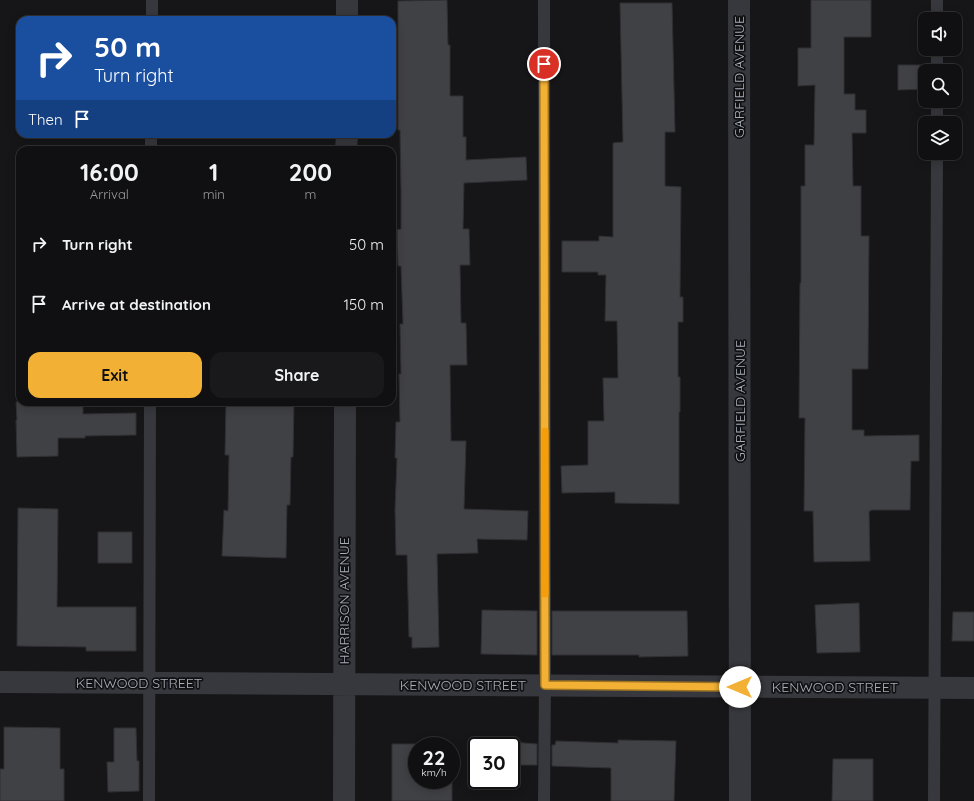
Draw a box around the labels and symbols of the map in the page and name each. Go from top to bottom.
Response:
street label: GARFIELD AVENUE [730,16,748,138]
pin [527,47,561,81]
street label: GARFIELD AVENUE [731,340,749,462]
street label: HARRISON AVENUE [335,537,353,665]
position arrow [719,666,761,708]
street label: KENWOOD STREET [76,674,202,692]
street label: KENWOOD STREET [400,676,526,694]
street label: KENWOOD STREET [772,678,898,696]
speed limit sign: 30 [468,737,520,789]

